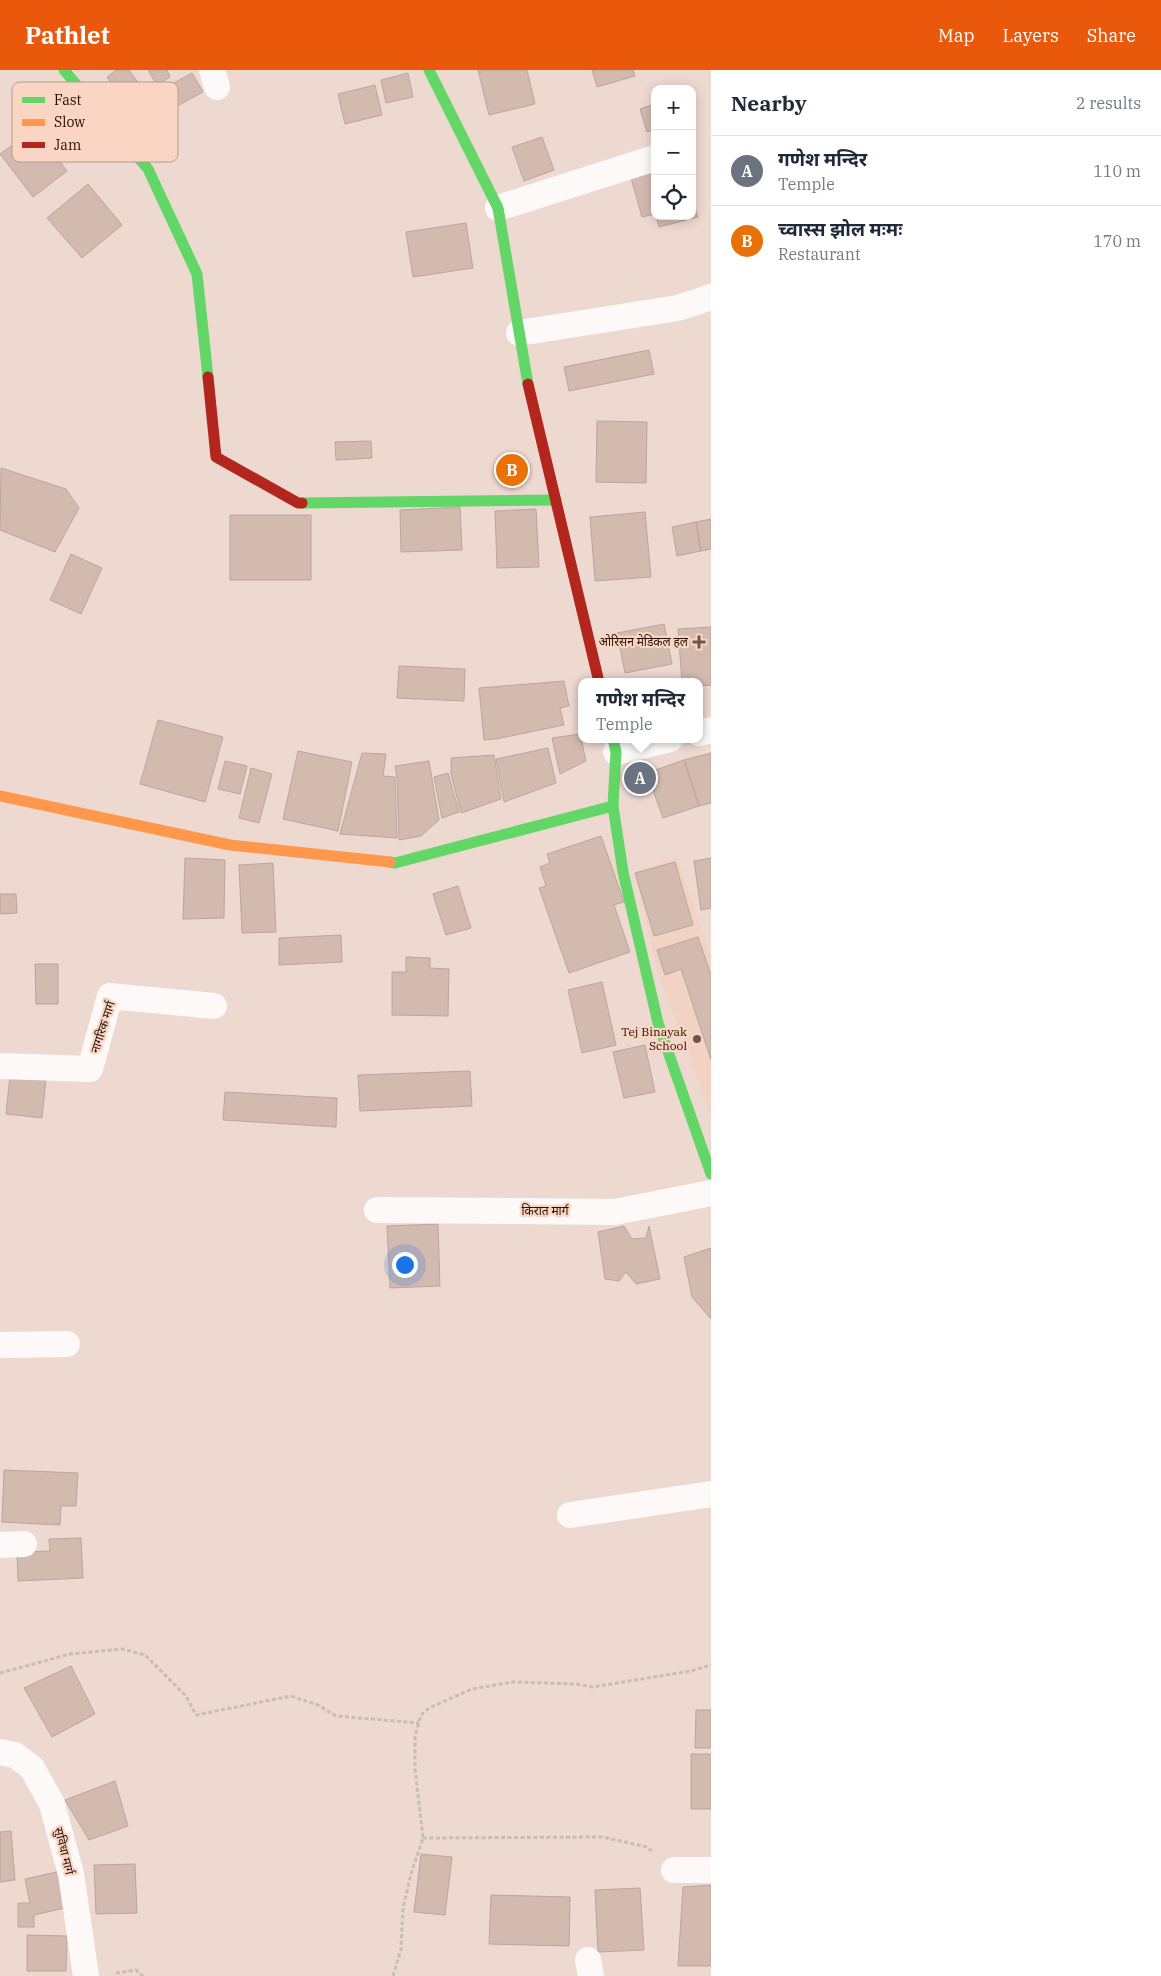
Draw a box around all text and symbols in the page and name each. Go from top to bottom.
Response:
text: Pathlet [25,19,110,51]
text: Map [938,24,975,47]
text: Layers [1003,24,1059,47]
text: Share [1087,24,1136,47]
legend [12,82,178,162]
map controls [651,85,696,220]
button: + [651,85,696,130]
text: Nearby [731,89,807,117]
text: Fast [54,91,82,109]
text: 2 results [1076,93,1141,113]
text: Slow [54,113,85,131]
button: − [651,130,696,175]
text: Jam [54,136,81,154]
text: गणेश मन्दिर [778,147,867,171]
text: A [741,161,753,181]
text: 110 m [1093,161,1141,181]
text: Temple [778,174,835,194]
button: locate [651,175,696,220]
text: च्वास्स झोल मःमः [778,217,902,241]
text: B [741,231,753,251]
text: 170 m [1093,231,1141,251]
text: Restaurant [778,244,861,264]
pin: B [496,451,528,489]
place label: ओरिसन मेडिकल हल [599,634,689,649]
marker: ओरिसन मेडिकल हल [692,635,706,649]
popup [578,678,703,743]
text: गणेश मन्दिर [596,687,685,711]
text: Temple [596,714,653,734]
pin: A [624,759,656,797]
street label: नागरिक मार्ग [87,998,118,1055]
place label: Tej Binayak School [621,1024,687,1053]
marker: Tej Binayak School [691,1033,703,1045]
street label: किरात मार्ग [521,1203,569,1218]
your location [392,1252,418,1278]
street label: सुविधा मार्ग [50,1826,78,1877]

